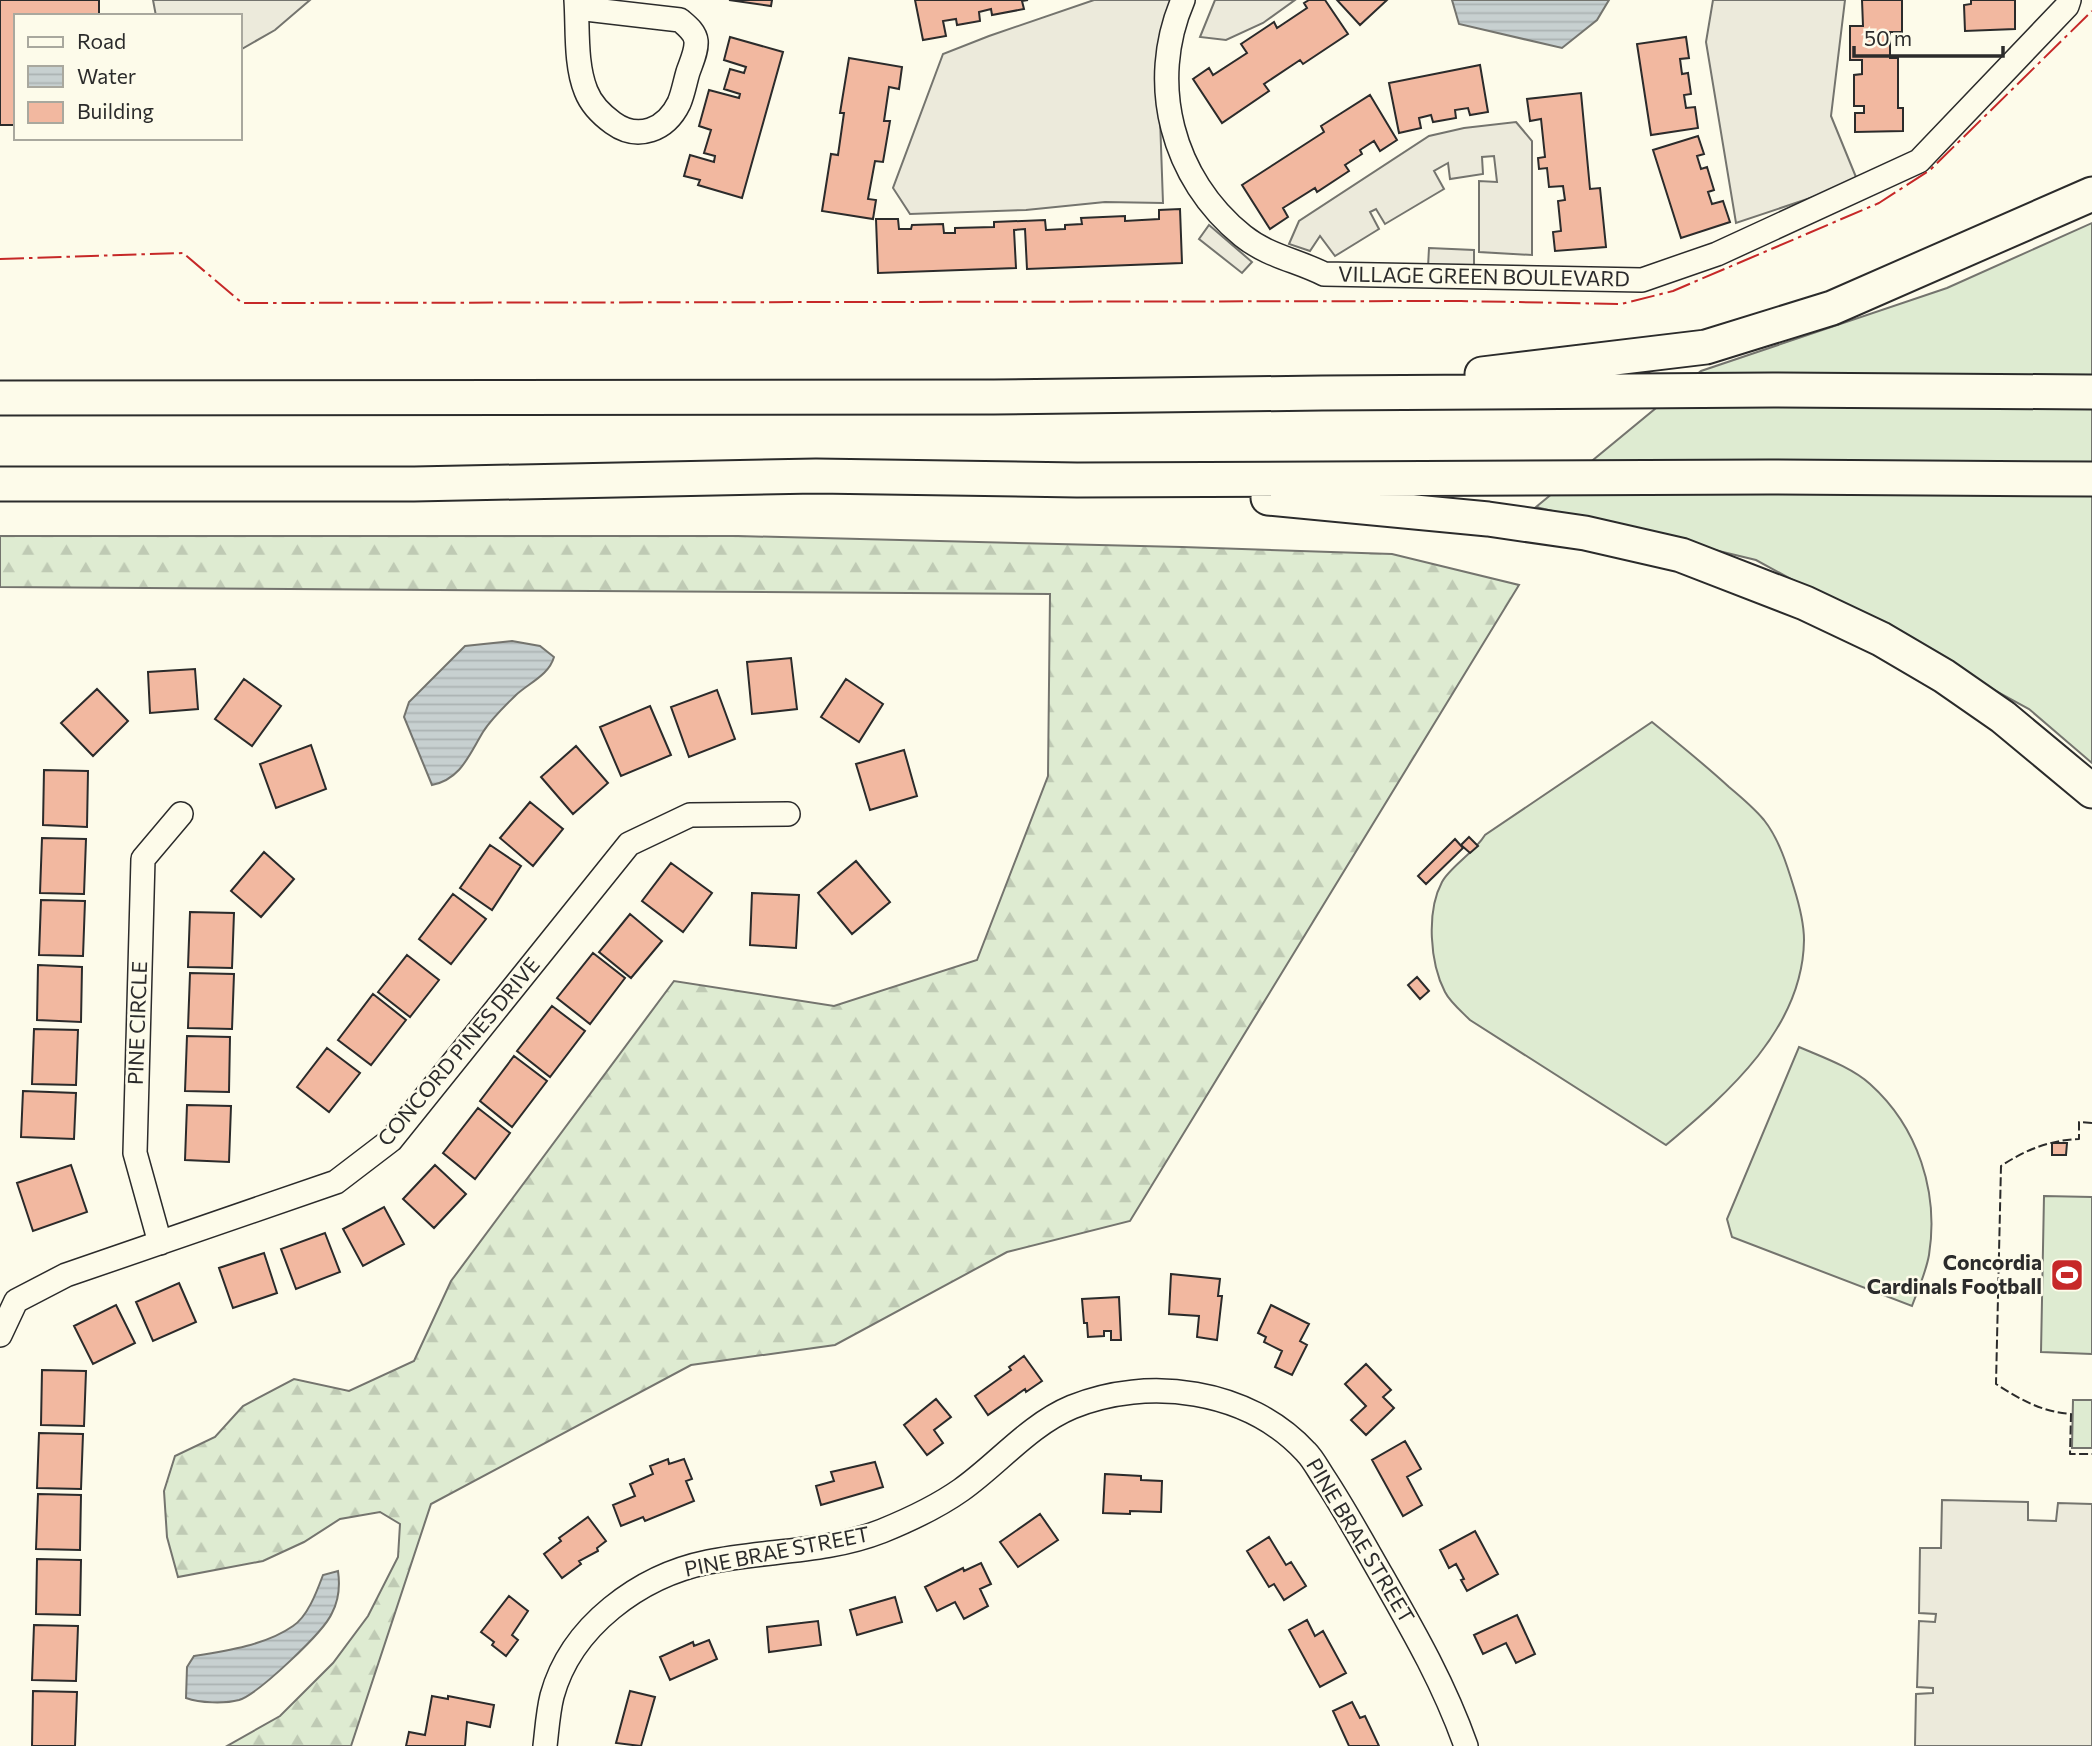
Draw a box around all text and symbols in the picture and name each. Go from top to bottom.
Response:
legend [14,14,242,140]
scale bar [1854,14,2003,58]
text: 50 m [1864,25,1912,50]
text: Road [77,28,126,53]
text: Water [77,63,136,88]
text: Building [77,98,154,123]
street label: VILLAGE GREEN BOULEVARD [1338,260,1630,291]
street label: CONCORD PINES DRIVE [372,952,544,1150]
street label: PINE CIRCLE [122,960,151,1085]
place label: Concordia Cardinals Football [1867,1249,2042,1298]
sports icon: Concordia Cardinals Football [2048,1256,2086,1294]
street label: PINE BRAE STREET [1302,1453,1420,1627]
street label: PINE BRAE STREET [682,1520,871,1581]

